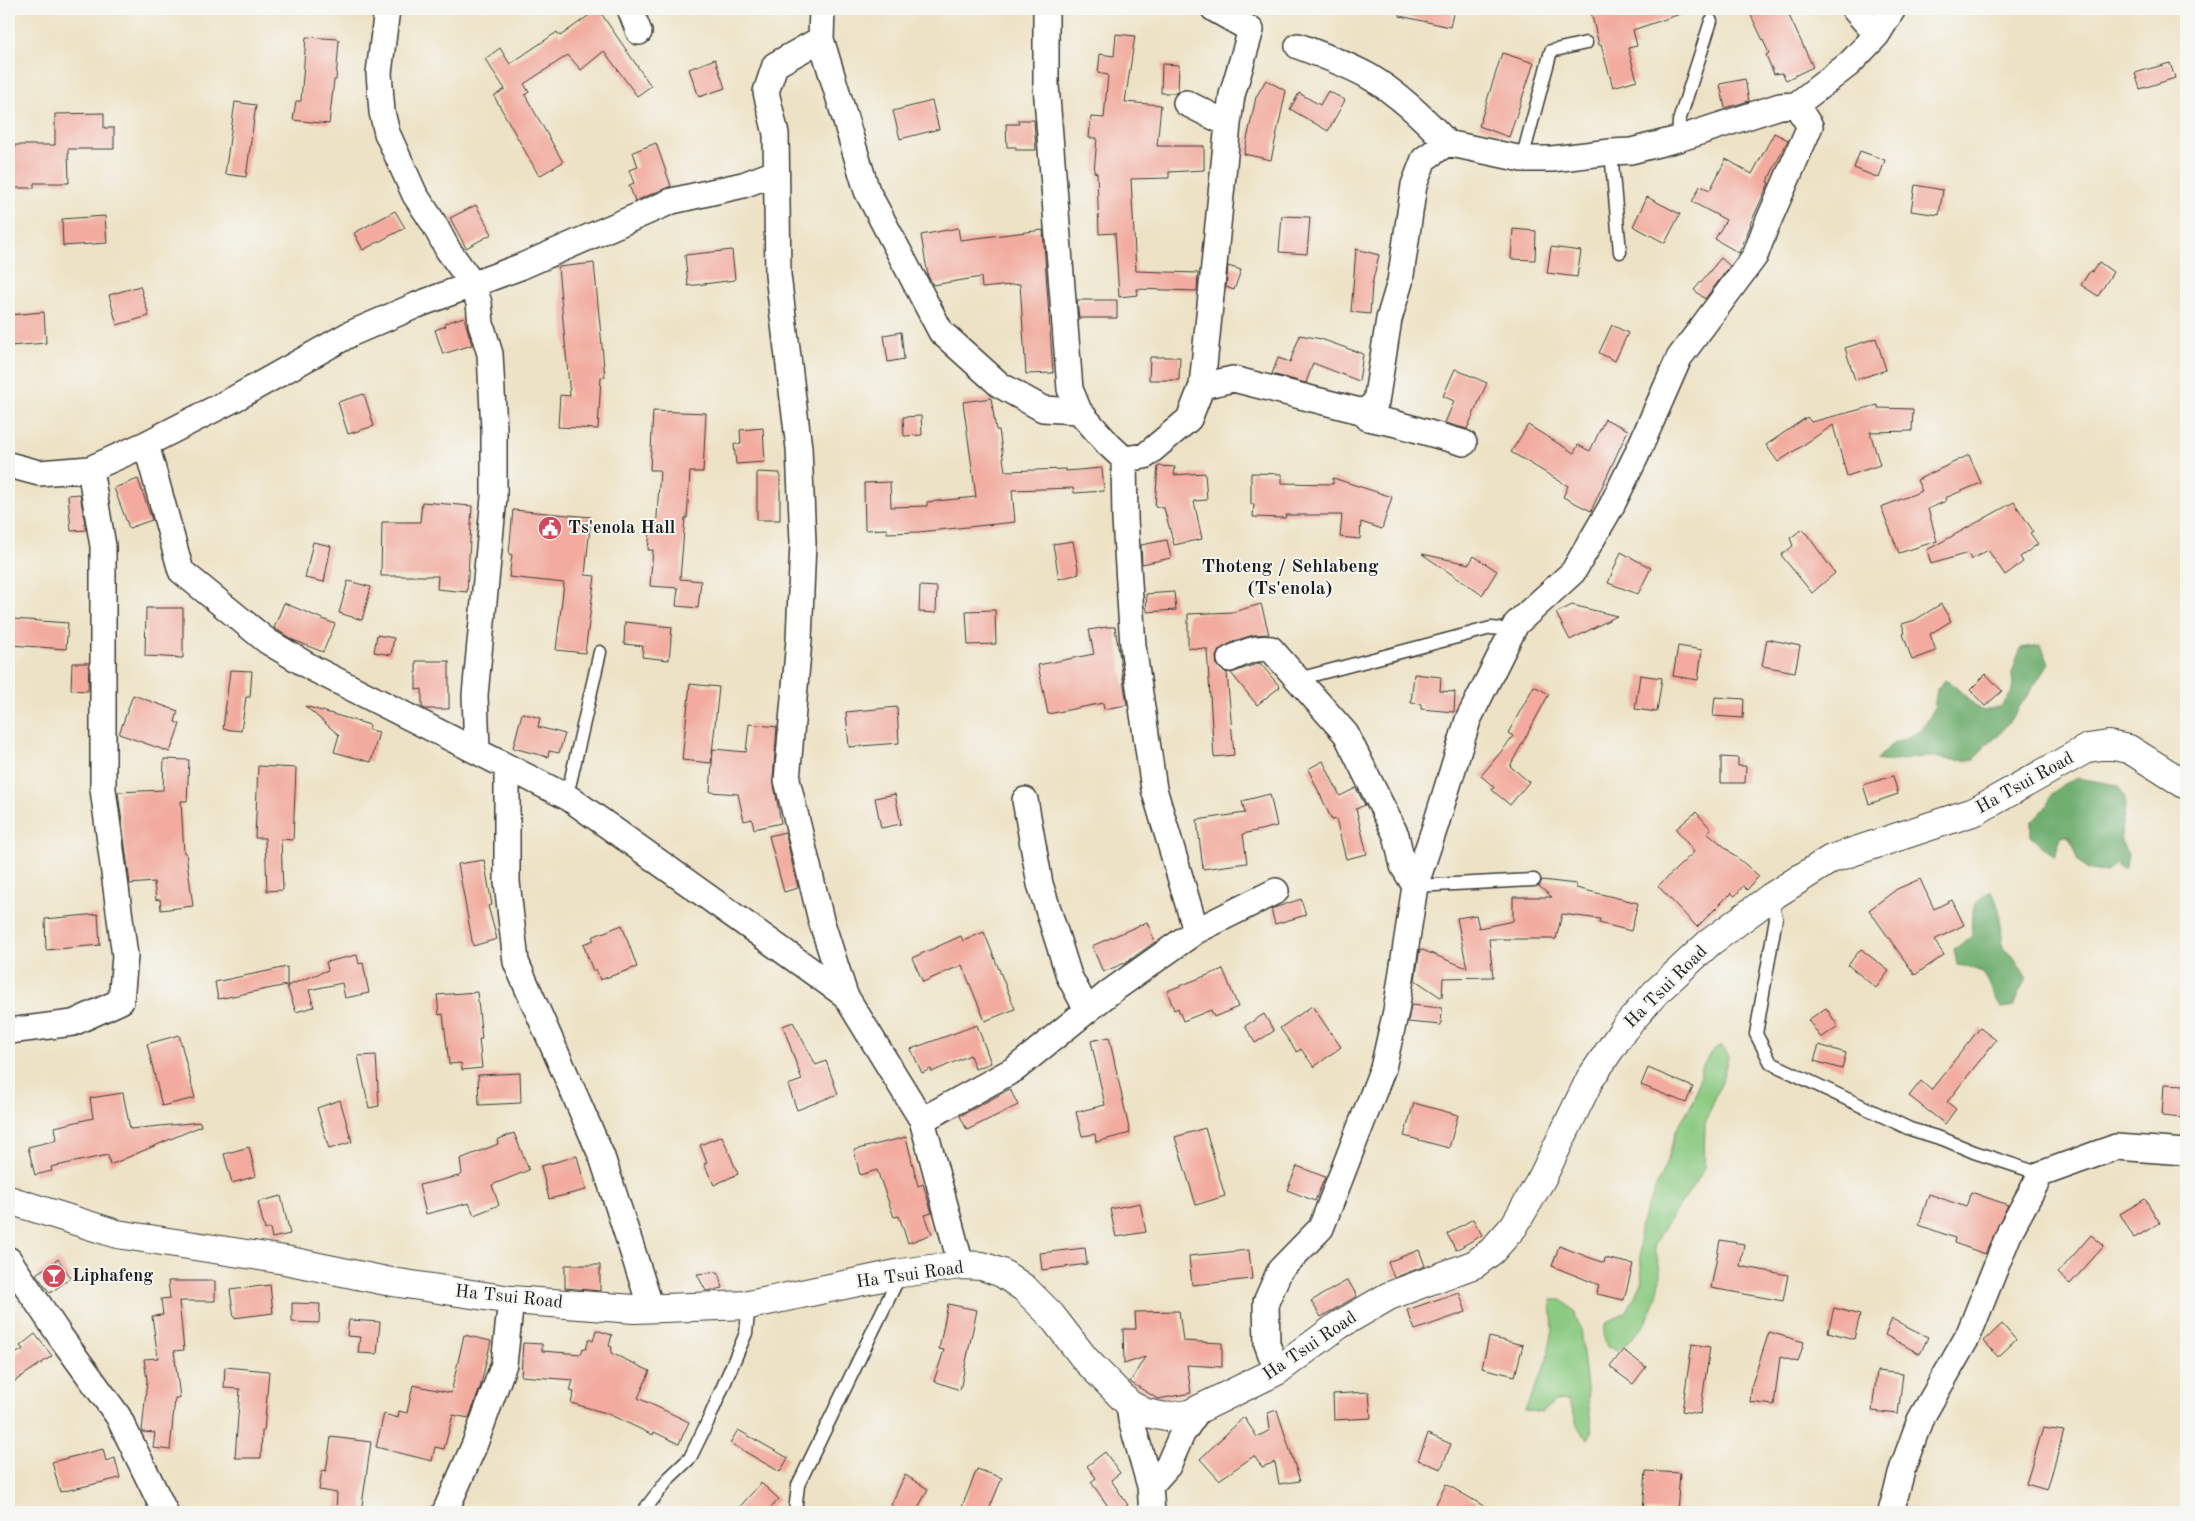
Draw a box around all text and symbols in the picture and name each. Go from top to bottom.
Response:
public building icon: Ts'enola Hall [537,515,563,541]
place label: Ts'enola Hall [568,519,676,537]
district label: Thoteng / Sehlabeng (Ts'enola) [1202,558,1379,599]
street label: Ha Tsui Road [1973,749,2077,817]
street label: Ha Tsui Road [1621,942,1711,1032]
street label: Ha Tsui Road [855,1259,965,1291]
bar icon: Liphafeng [41,1263,67,1289]
place label: Liphafeng [72,1267,153,1285]
street label: Ha Tsui Road [454,1282,564,1312]
street label: Ha Tsui Road [1260,1308,1360,1384]

